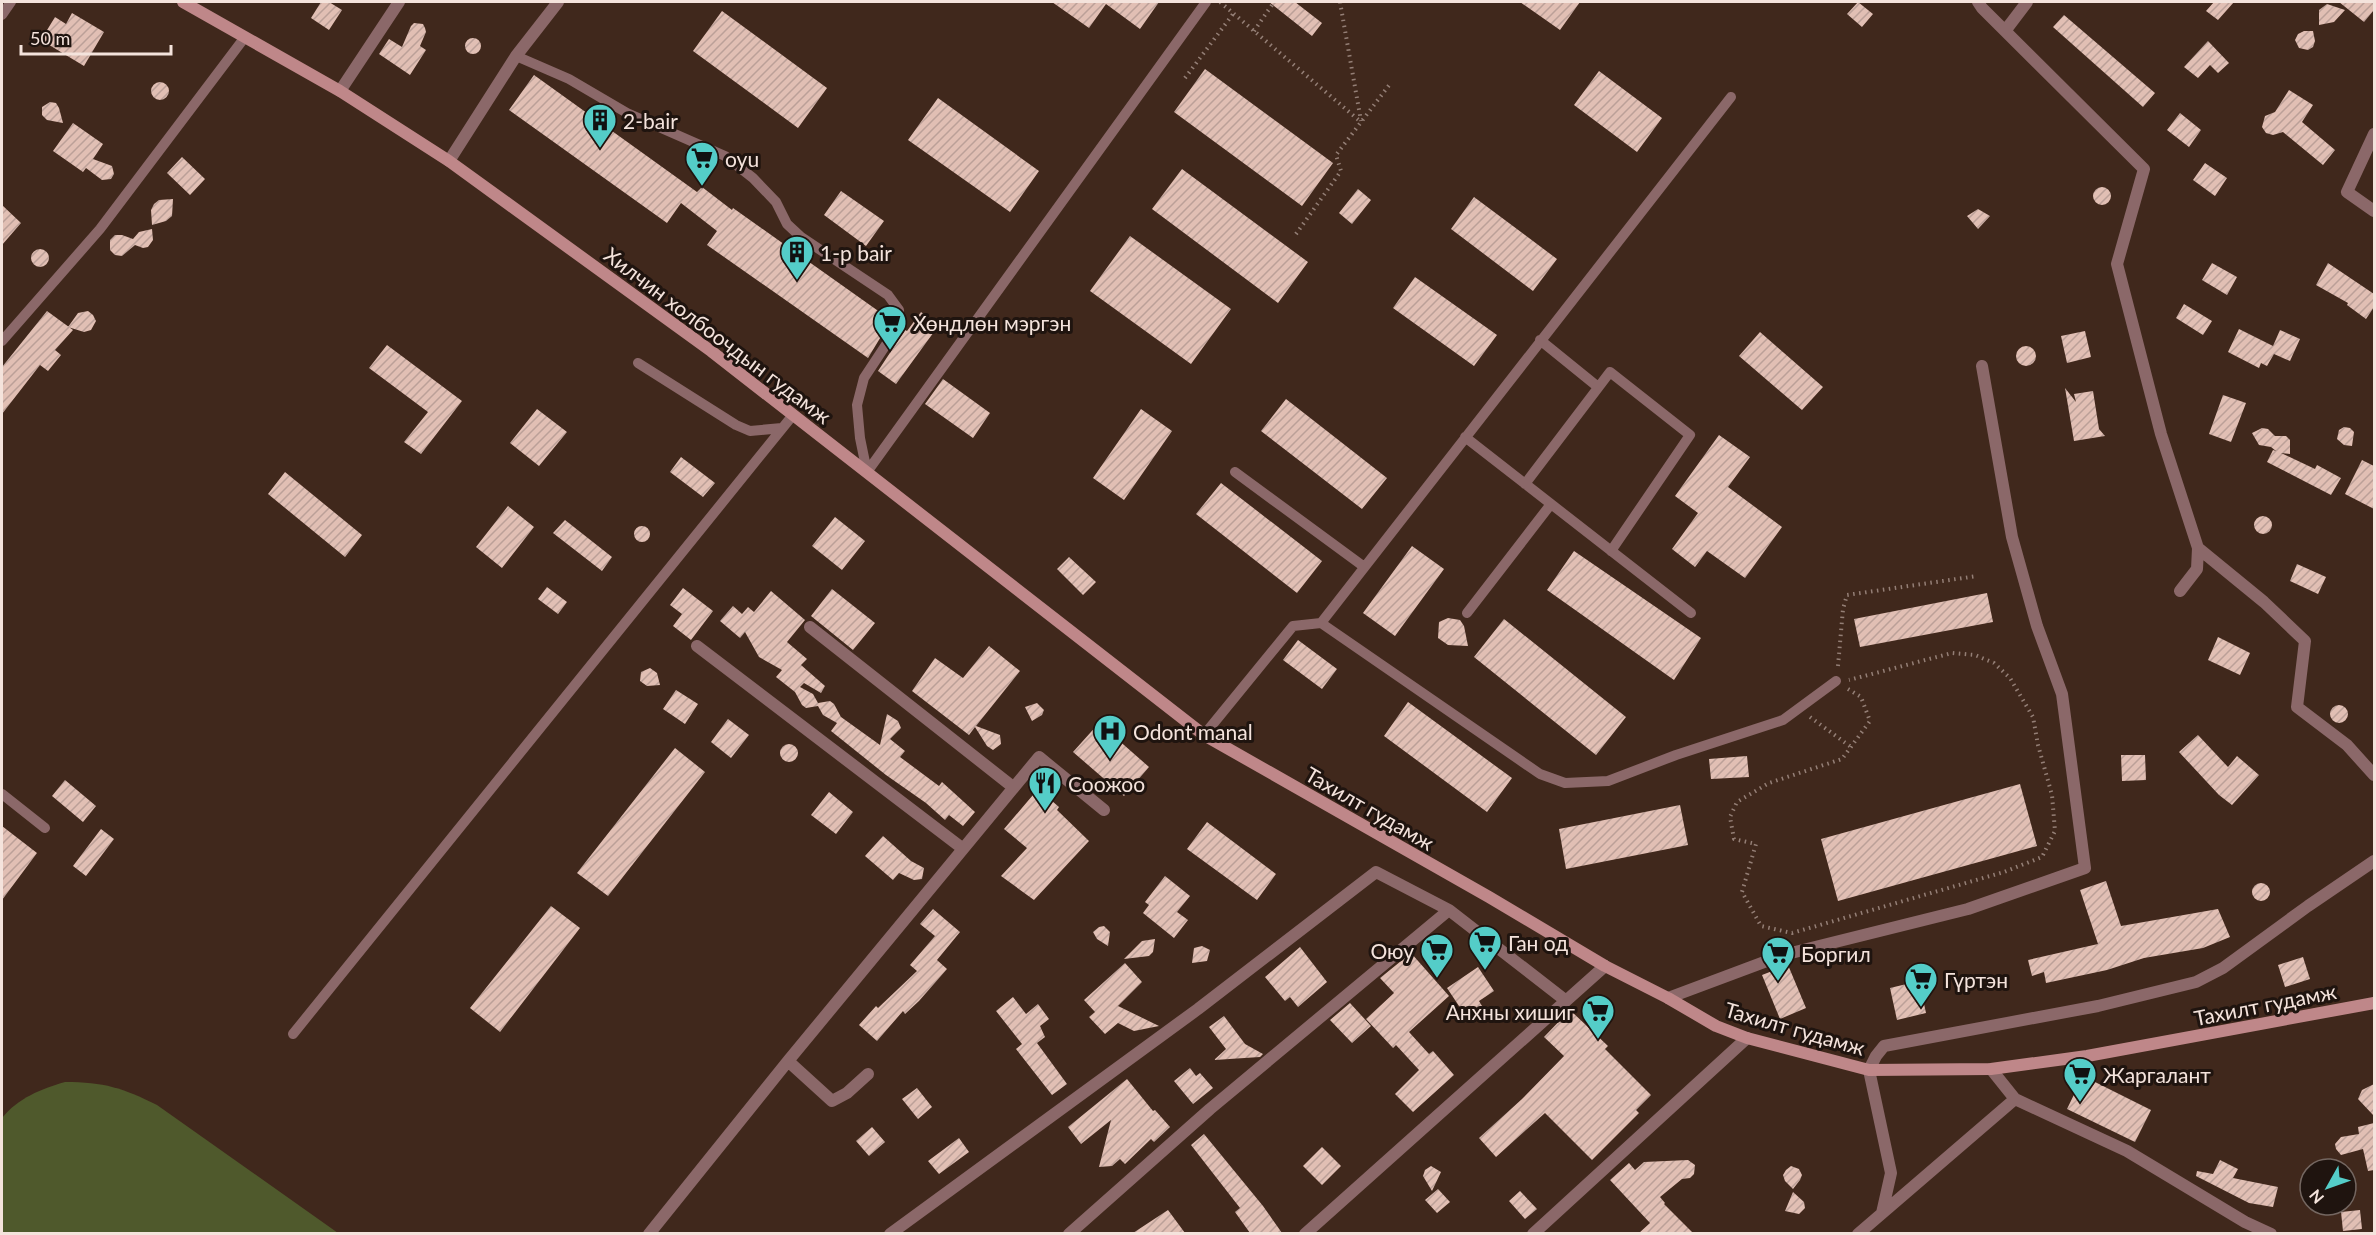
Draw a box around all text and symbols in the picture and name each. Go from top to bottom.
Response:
scale bar [21,18,171,56]
text: 50 m [30,27,70,49]
building icon: 2-bair [582,102,618,149]
place label: 2-bair [623,108,678,133]
supermarket icon: oyu [684,140,720,187]
place label: oyu [725,146,759,171]
building icon: 1-p bair [779,234,815,281]
place label: 1-p bair [820,240,892,265]
street label: Хилчин холбоочдын гудамж [600,242,837,429]
supermarket icon: Хөндлөн мэргэн [872,304,908,351]
place label: Хөндлөн мэргэн [913,310,1071,335]
hospital icon: Odont manal [1092,713,1128,760]
place label: Odont manal [1133,719,1253,744]
street label: Тахилт гудамж [1301,761,1439,855]
restaurant icon: Соожоо [1027,765,1063,812]
place label: Соожоо [1068,771,1145,796]
supermarket icon: Ган од [1467,924,1503,971]
place label: Ган од [1508,930,1568,955]
supermarket icon: Оюу [1419,932,1455,979]
supermarket icon: Боргил [1760,935,1796,982]
place label: Оюу [1370,938,1414,963]
place label: Боргил [1801,941,1871,966]
supermarket icon: Гүртэн [1903,961,1939,1008]
place label: Гүртэн [1944,967,2008,992]
street label: Тахилт гудамж [2192,978,2339,1030]
supermarket icon: Анхны хишиг [1580,993,1616,1040]
street label: Тахилт гудамж [1722,996,1868,1060]
place label: Анхны хишиг [1446,999,1575,1024]
supermarket icon: Жаргалант [2062,1056,2098,1103]
place label: Жаргалант [2103,1062,2211,1087]
north arrow [2298,1157,2358,1217]
text: N [2305,1186,2327,1208]

